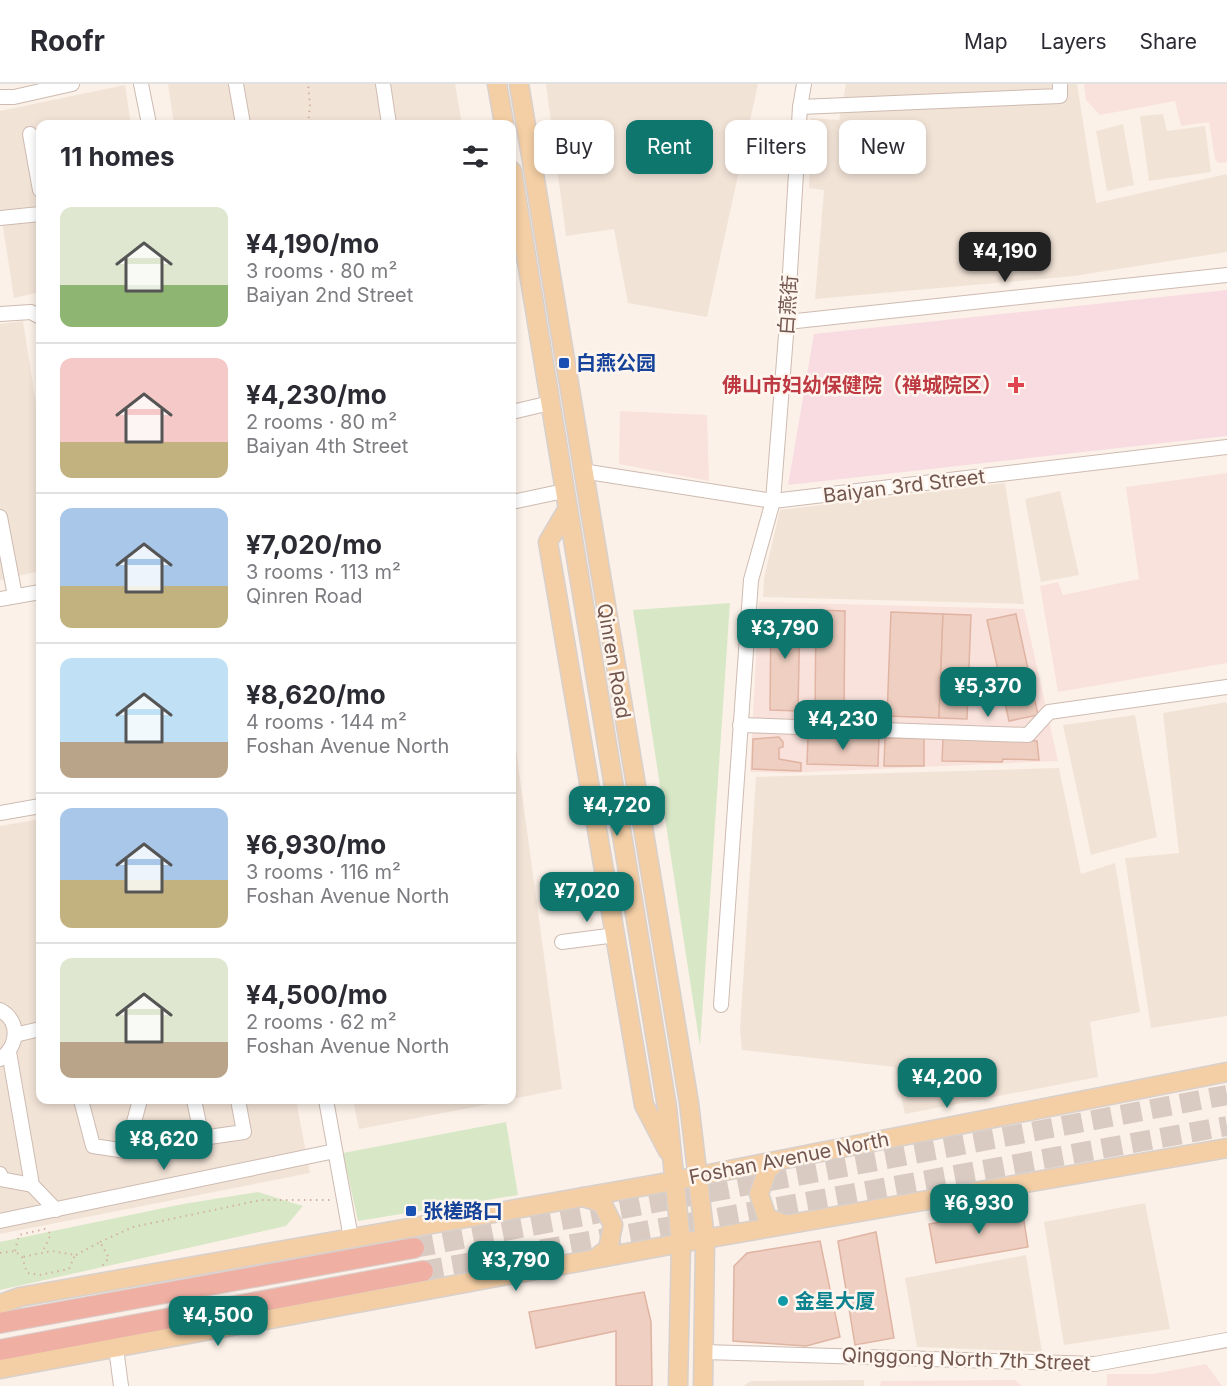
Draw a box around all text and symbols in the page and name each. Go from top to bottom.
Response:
text: Roofr [30,24,105,58]
text: Map [964,29,1008,54]
text: Layers [1041,29,1107,54]
text: Share [1140,29,1197,54]
chip: Buy [534,120,614,174]
chip: Rent [626,120,713,174]
chip: Filters [725,120,827,174]
chip: New [839,120,926,174]
icon: filters [459,140,492,173]
text: 11 homes [60,141,175,172]
text: ¥4,190/mo [246,228,379,259]
icon: home [108,231,180,303]
pin: ¥4,190 [956,232,1054,283]
text: ¥4,190 [973,239,1037,263]
text: 3 rooms · 80 m² [246,259,397,283]
street label: 白燕街 [774,274,802,336]
text: Baiyan 2nd Street [246,283,413,307]
place label: 白燕公园 [576,351,656,375]
marker: 白燕公园 [557,356,571,370]
place label: 佛山市妇幼保健院（禅城院区） [722,373,1002,397]
marker: 佛山市妇幼保健院（禅城院区） [1007,376,1025,394]
text: ¥4,230/mo [246,379,387,410]
icon: home [108,382,180,454]
text: 2 rooms · 80 m² [246,410,397,434]
text: Baiyan 4th Street [246,434,408,458]
street label: Baiyan 3rd Street [822,464,987,508]
text: ¥7,020/mo [246,529,382,560]
icon: home [108,532,180,604]
text: 3 rooms · 113 m² [246,560,401,584]
text: Qinren Road [246,584,363,608]
street label: Qinren Road [592,602,636,720]
pin: ¥3,790 [736,609,834,660]
text: ¥3,790 [751,616,819,640]
pin: ¥5,370 [939,667,1037,718]
text: ¥5,370 [954,674,1022,698]
text: ¥8,620/mo [246,679,386,710]
icon: home [108,682,180,754]
pin: ¥4,230 [794,700,892,751]
text: ¥4,230 [808,707,878,731]
text: 4 rooms · 144 m² [246,710,407,734]
text: Foshan Avenue North [246,734,449,758]
pin: ¥4,720 [568,786,666,837]
text: ¥4,720 [583,793,651,817]
text: ¥6,930/mo [246,829,386,860]
icon: home [108,832,180,904]
text: 3 rooms · 116 m² [246,860,401,884]
pin: ¥7,020 [538,872,636,923]
text: ¥7,020 [554,879,620,903]
text: Foshan Avenue North [246,884,449,908]
text: ¥4,500/mo [246,979,388,1010]
icon: home [108,982,180,1054]
text: 2 rooms · 62 m² [246,1010,397,1034]
text: Foshan Avenue North [246,1034,449,1058]
pin: ¥4,200 [898,1058,996,1109]
text: ¥4,200 [912,1065,982,1089]
pin: ¥8,620 [115,1120,213,1171]
text: ¥8,620 [129,1127,199,1151]
street label: Foshan Avenue North [687,1127,891,1189]
pin: ¥6,930 [930,1184,1028,1235]
text: ¥6,930 [944,1191,1014,1215]
place label: 张槎路口 [423,1199,503,1223]
marker: 张槎路口 [404,1204,418,1218]
pin: ¥3,790 [467,1241,565,1292]
text: ¥3,790 [482,1248,550,1272]
place label: 金星大厦 [795,1289,875,1313]
marker: 金星大厦 [776,1294,790,1308]
pin: ¥4,500 [169,1296,267,1347]
text: ¥4,500 [183,1303,253,1327]
street label: Qinggong North 7th Street [841,1343,1091,1375]

